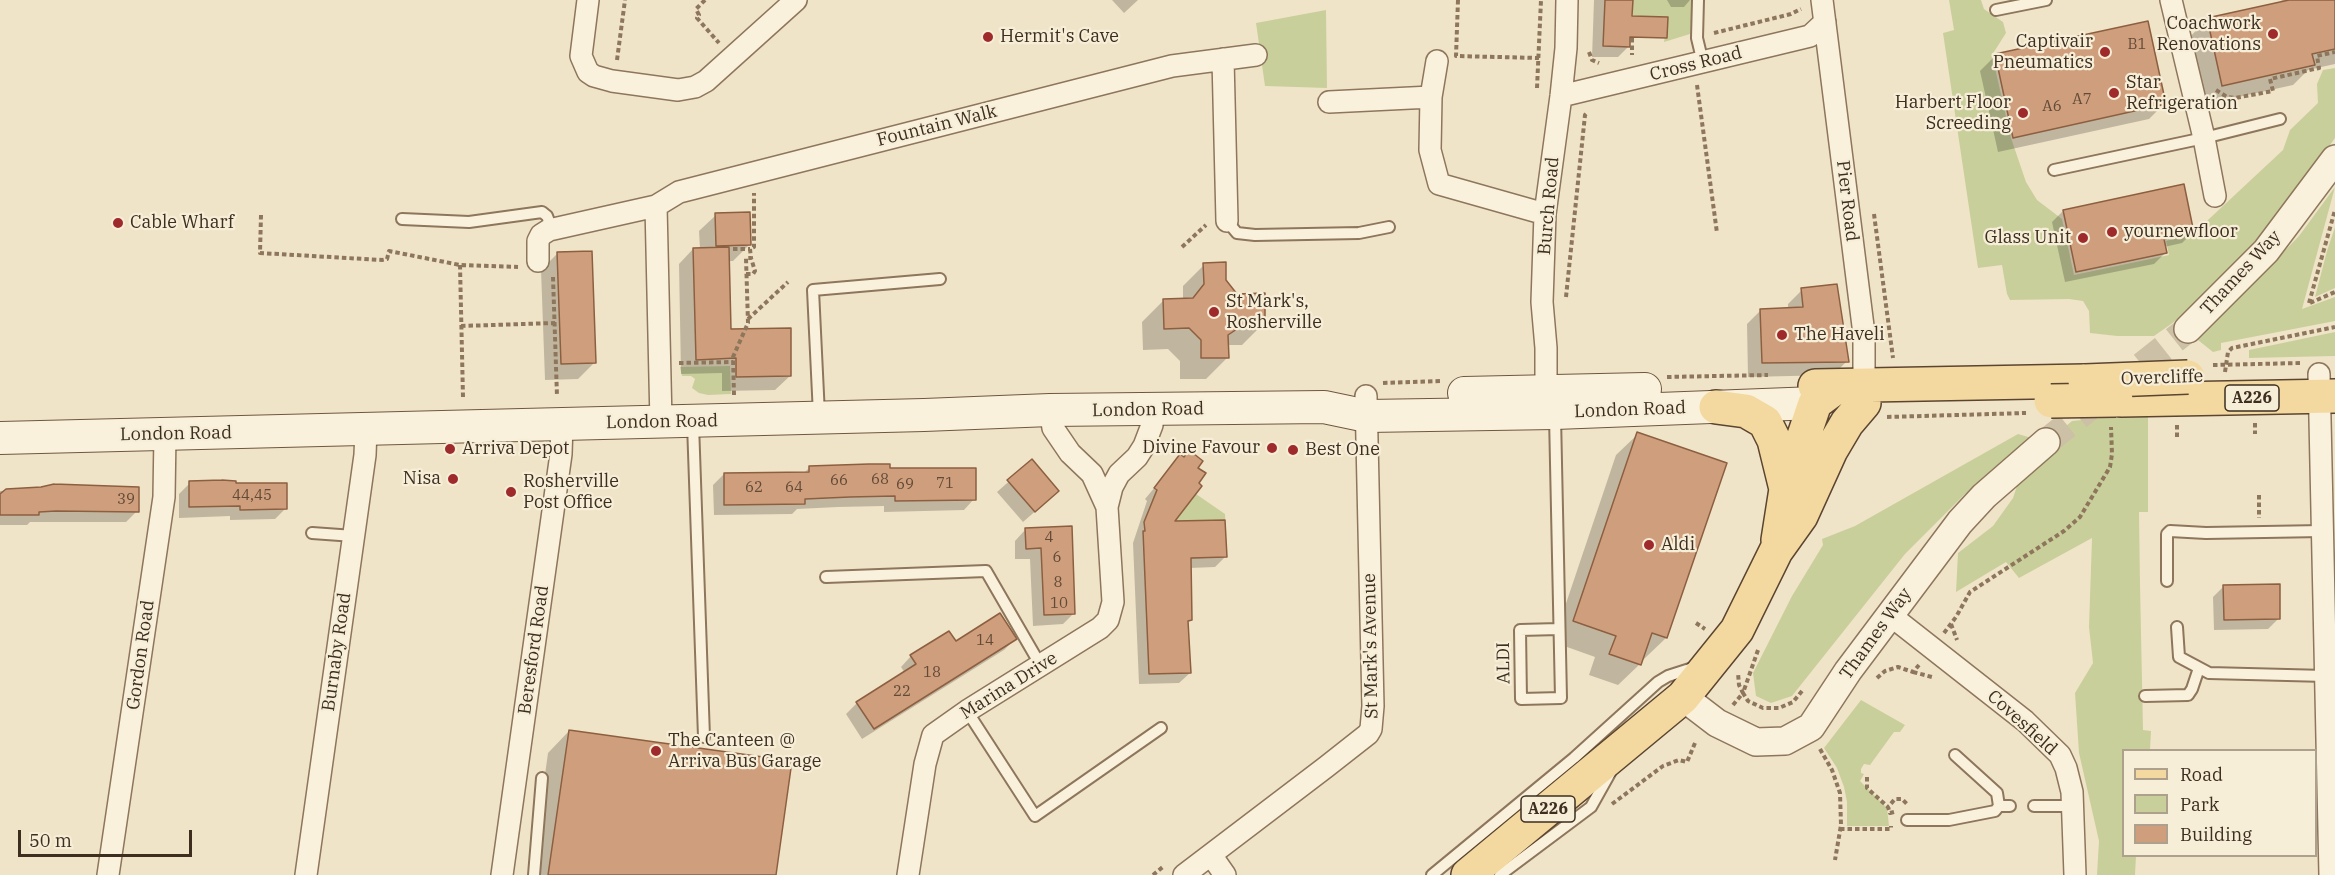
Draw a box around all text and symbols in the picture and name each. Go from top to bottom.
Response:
place label: Coachwork Renovations [2157,13,2261,56]
place label: Hermit's Cave [1000,26,1119,48]
marker: Coachwork Renovations [2266,27,2280,41]
marker: Hermit's Cave [981,30,995,44]
place label: Captivair Pneumatics [1993,31,2093,74]
house number: B1 [2127,36,2147,54]
street label: Cross Road [1648,42,1744,86]
marker: Captivair Pneumatics [2098,45,2112,59]
place label: Star Refrigeration [2126,72,2238,115]
marker: Star Refrigeration [2107,86,2121,100]
house number: A7 [2072,91,2092,109]
place label: Harbert Floor Screeding [1895,92,2011,134]
house number: A6 [2042,98,2062,116]
street label: Fountain Walk [875,101,999,151]
marker: Harbert Floor Screeding [2016,106,2030,120]
street label: Burch Road [1534,156,1564,256]
street label: Pier Road [1831,159,1863,243]
place label: Cable Wharf [130,212,234,234]
marker: Cable Wharf [111,216,125,230]
place label: yournewfloor [2124,221,2238,243]
marker: yournewfloor [2105,225,2119,239]
street label: Thames Way [2196,226,2286,320]
place label: Glass Unit [1984,227,2071,249]
marker: Glass Unit [2076,231,2090,245]
place label: St Mark's, Rosherville [1226,291,1322,334]
marker: St Mark's, Rosherville [1207,305,1221,319]
place label: The Haveli [1794,324,1885,346]
marker: The Haveli [1775,328,1789,342]
street label: Overcliffe [2120,366,2204,390]
road number: A226 [2225,385,2279,411]
street label: London Road [1574,397,1686,423]
street label: London Road [1092,398,1204,422]
street label: London Road [606,410,718,434]
street label: London Road [120,422,232,446]
place label: Divine Favour [1142,437,1260,459]
place label: Arriva Depot [462,438,569,460]
place label: Best One [1305,439,1380,461]
marker: Divine Favour [1265,441,1279,455]
marker: Arriva Depot [443,442,457,456]
marker: Best One [1286,443,1300,457]
place label: Nisa [403,468,441,490]
place label: Rosherville Post Office [523,471,619,514]
house number: 68 [871,471,889,489]
marker: Nisa [446,472,460,486]
house number: 66 [830,472,848,490]
house number: 71 [936,475,954,493]
house number: 69 [896,476,914,494]
house number: 62 [745,479,763,497]
house number: 64 [785,479,803,497]
marker: Rosherville Post Office [504,485,518,499]
house number: 44,45 [232,487,272,505]
house number: 39 [117,491,135,509]
house number: 4 [1045,529,1053,547]
place label: Aldi [1661,534,1695,556]
marker: Aldi [1642,538,1656,552]
house number: 6 [1053,549,1061,567]
street label: St Mark's Avenue [1359,573,1383,719]
house number: 8 [1054,574,1062,592]
street label: Beresford Road [514,584,554,716]
street label: Thames Way [1835,584,1917,684]
street label: Burnaby Road [318,591,356,713]
house number: 10 [1050,595,1068,613]
street label: Gordon Road [123,599,159,711]
house number: 14 [976,632,994,650]
street label: ALDI [1493,642,1515,684]
street label: Marina Drive [957,648,1061,724]
house number: 18 [923,664,941,682]
house number: 22 [893,683,911,701]
street label: Covesfield [1983,686,2061,760]
place label: The Canteen @ Arriva Bus Garage [668,730,821,772]
marker: The Canteen @ Arriva Bus Garage [649,744,663,758]
legend [2122,749,2317,857]
text: Road [2180,763,2223,786]
text: Park [2180,793,2219,816]
road number: A226 [1521,796,1575,822]
scale bar [21,818,195,856]
text: Building [2180,823,2252,846]
text: 50 m [29,829,72,852]

